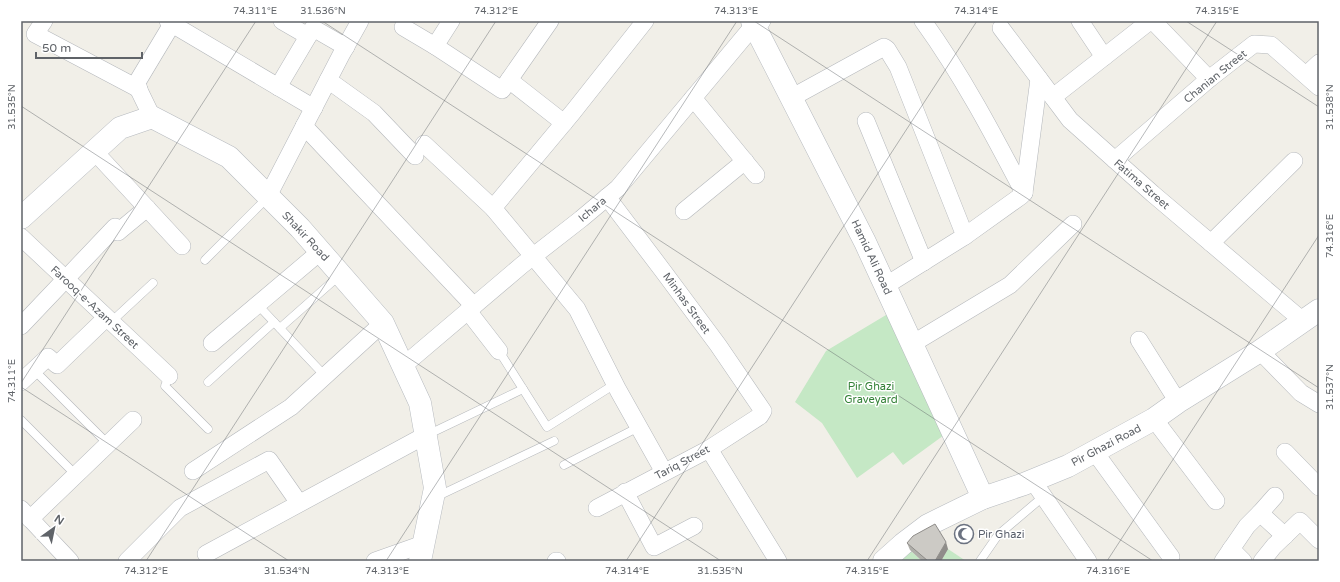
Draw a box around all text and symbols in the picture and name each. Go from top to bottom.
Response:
text: 74.311°E [233,5,277,17]
text: 31.536°N [300,5,346,17]
text: 74.312°E [474,5,518,17]
text: 74.313°E [714,5,758,17]
text: 74.314°E [954,5,998,17]
text: 74.315°E [1195,5,1239,17]
scale bar [36,34,142,60]
text: 50 m [42,41,71,55]
street label: Chanian Street [1181,47,1249,106]
text: 31.535°N [6,84,18,130]
text: 31.538°N [1324,84,1336,130]
street label: Fatima Street [1111,157,1172,212]
street label: Ichara [576,194,609,225]
street label: Shakir Road [279,209,332,264]
text: 74.316°E [1324,214,1336,258]
street label: Hamid Ali Road [848,218,895,297]
street label: Farooq-e-Azam Street [48,263,141,352]
street label: Minhas Street [660,270,713,336]
text: 74.311°E [6,359,18,403]
text: 31.537°N [1324,364,1336,410]
park label: Pir Ghazi Graveyard [844,380,898,406]
street label: Pir Ghazi Road [1069,422,1143,469]
street label: Tariq Street [653,443,712,482]
north arrow [34,508,74,548]
text: N [52,512,66,528]
mosque icon: Pir Ghazi [953,523,975,545]
place label: Pir Ghazi [978,528,1025,541]
text: 74.312°E [124,565,168,577]
text: 31.534°N [264,565,310,577]
text: 74.313°E [365,565,409,577]
text: 74.314°E [605,565,649,577]
text: 31.535°N [697,565,743,577]
text: 74.315°E [845,565,889,577]
text: 74.316°E [1086,565,1130,577]

